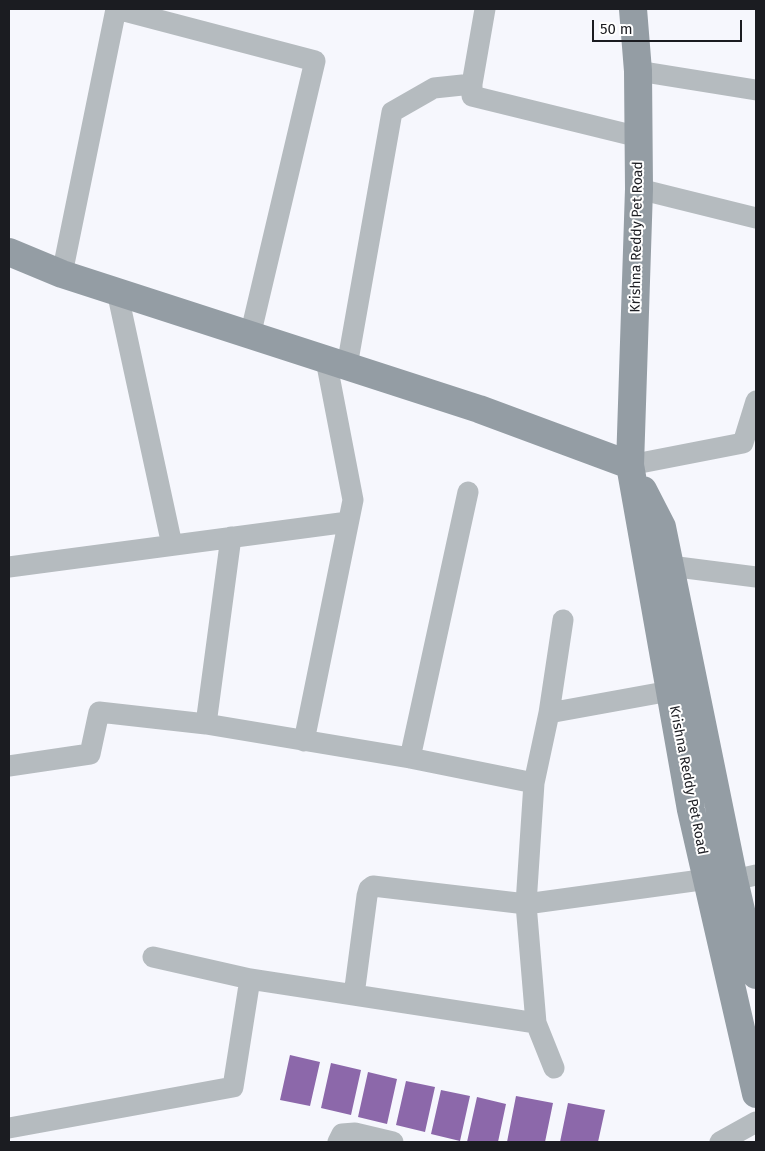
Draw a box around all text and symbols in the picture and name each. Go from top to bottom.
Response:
scale bar [595,10,745,42]
text: 50 m [600,20,633,38]
street label: Krishna Reddy Pet Road [627,161,647,313]
street label: Krishna Reddy Pet Road [665,704,711,856]

